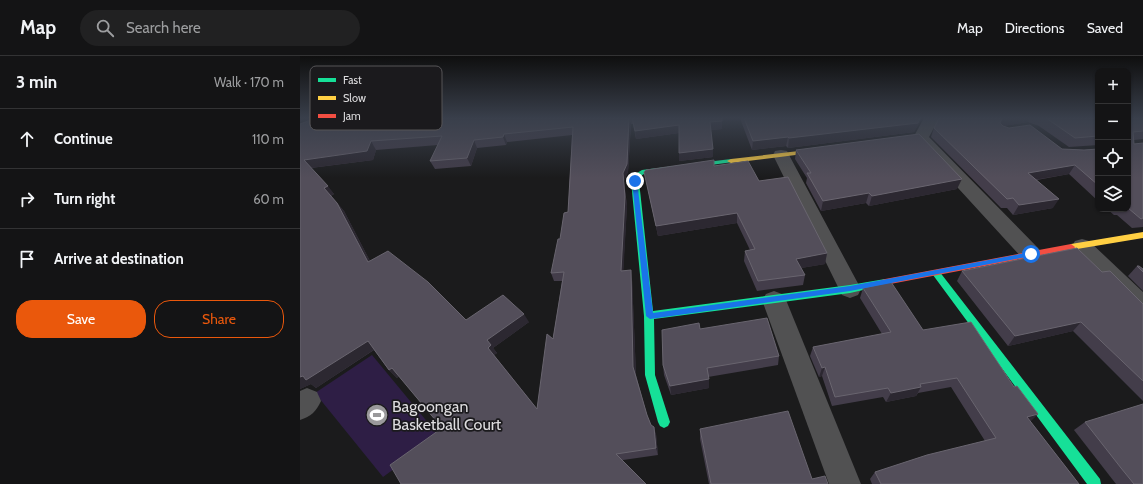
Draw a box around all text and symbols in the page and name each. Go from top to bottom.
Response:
search box [80,10,360,46]
text: Map [20,16,56,39]
icon: search [94,17,116,39]
text: Search here [126,19,201,37]
text: Map [957,19,983,37]
text: Directions [1005,19,1065,37]
text: Saved [1087,19,1123,37]
legend [310,66,442,130]
map controls [1095,68,1131,212]
button: + [1095,68,1131,104]
text: 3 min [16,72,57,92]
text: Fast [343,73,362,87]
text: Walk · 170 m [214,74,284,90]
text: Slow [343,91,366,105]
button: − [1095,104,1131,140]
text: Jam [342,109,361,123]
icon: ahead [16,128,38,150]
text: Continue [54,130,113,148]
text: 110 m [252,131,284,147]
button: locate [1095,140,1131,176]
route end [626,172,644,190]
button: layers [1095,176,1131,212]
icon: right [16,188,38,210]
text: Turn right [54,190,115,208]
text: 60 m [253,191,284,207]
route start [1022,245,1040,263]
icon: arrive [16,248,38,270]
text: Arrive at destination [54,250,184,268]
button: Save [16,300,146,338]
button: Share [154,300,284,338]
place label: Bagoongan Basketball Court [392,397,502,434]
sports icon: Bagoongan Basketball Court [364,402,390,428]

